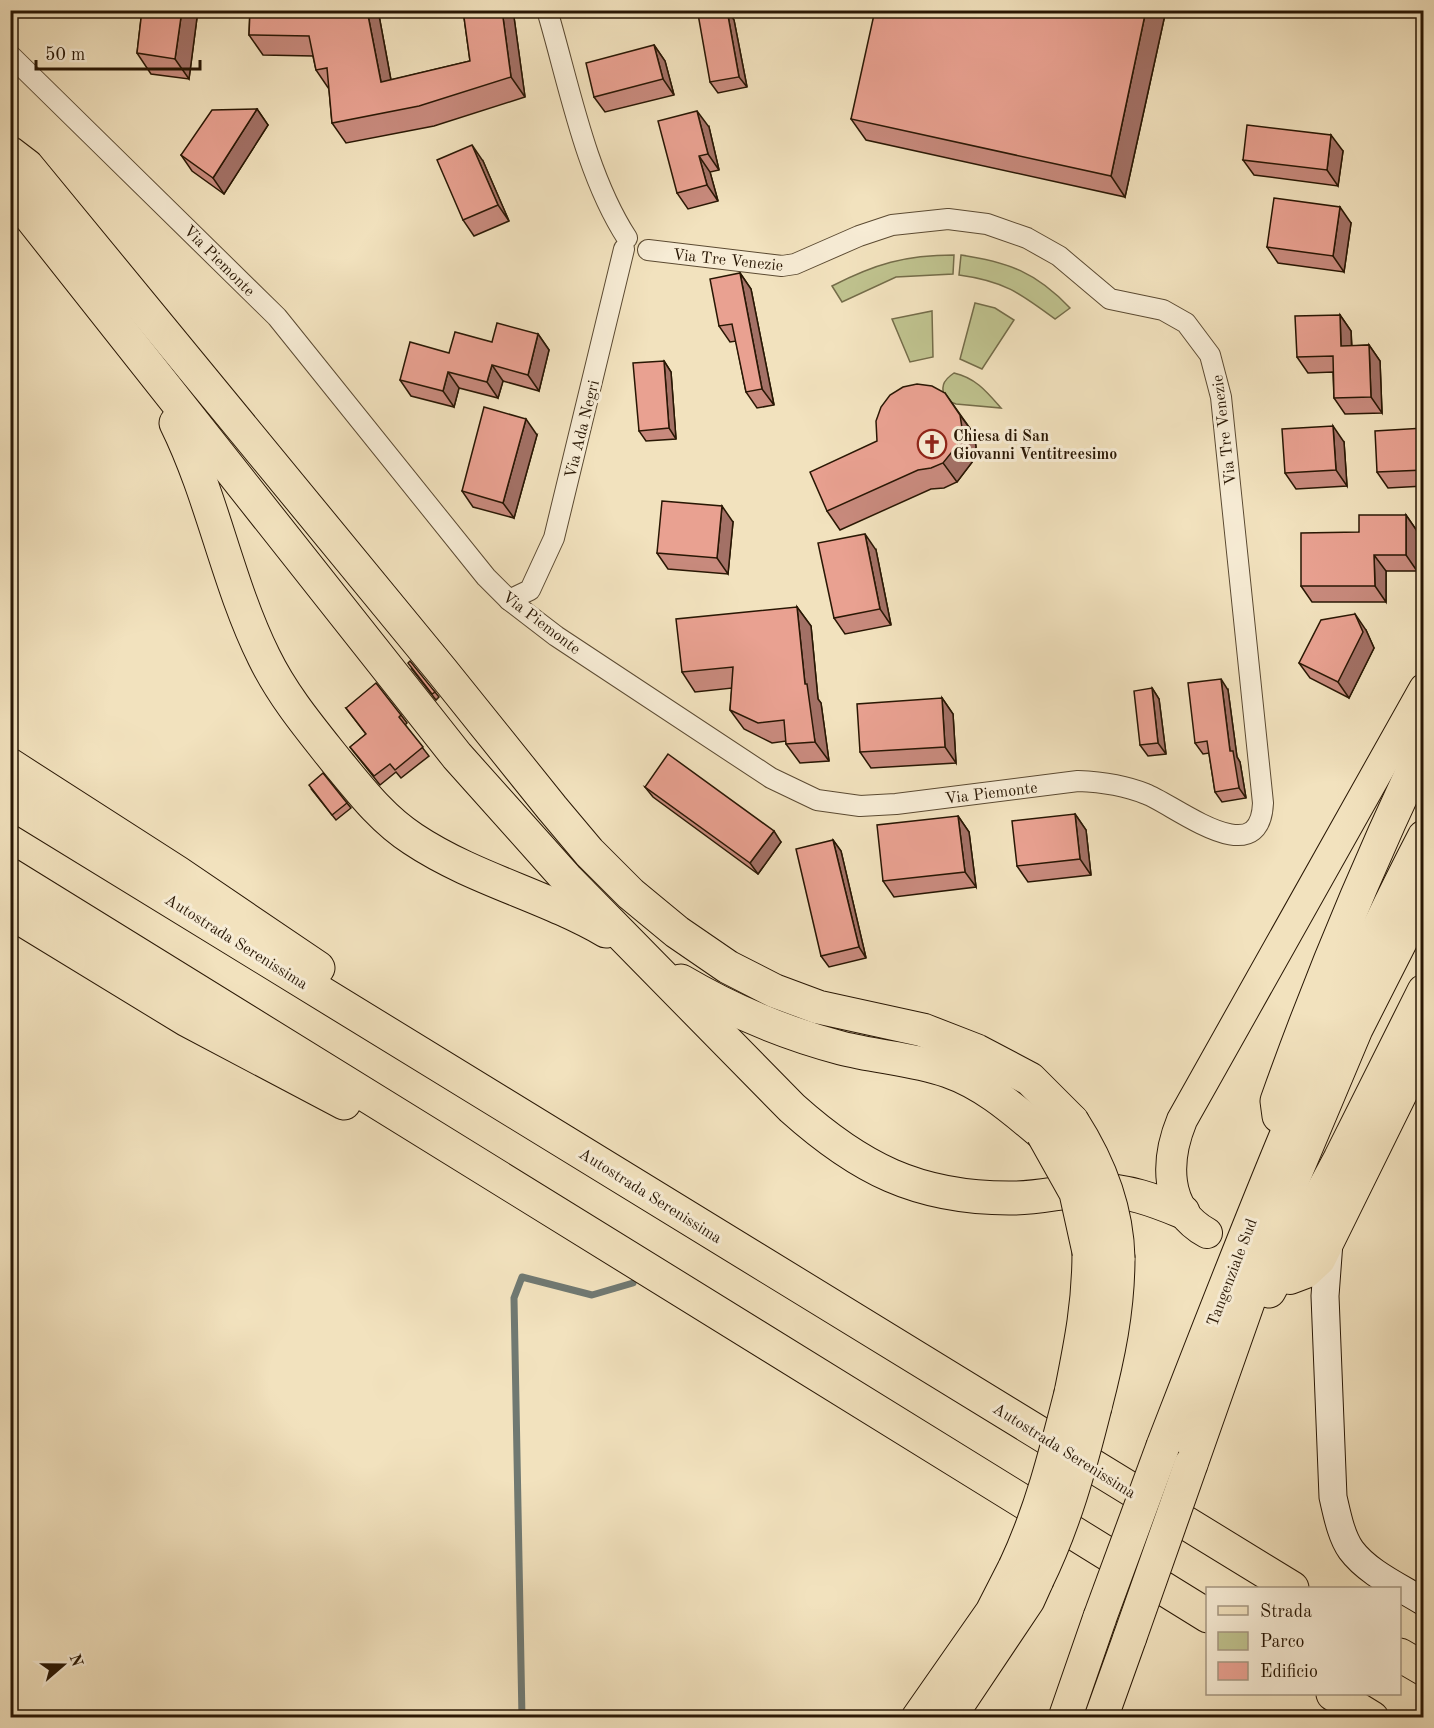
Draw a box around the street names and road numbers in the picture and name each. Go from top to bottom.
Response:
street label: Via Piemonte [180,223,257,300]
street label: Via Tre Venezie [672,247,784,275]
street label: Via Tre Venezie [1210,374,1240,486]
street label: Via Ada Negri [563,379,603,480]
street label: Via Piemonte [499,589,583,658]
street label: Via Piemonte [944,780,1038,808]
street label: Autostrada Serenissima [162,892,310,993]
street label: Autostrada Serenissima [576,1146,724,1247]
street label: Tangenziale Sud [1205,1217,1261,1329]
street label: Autostrada Serenissima [990,1401,1138,1502]

